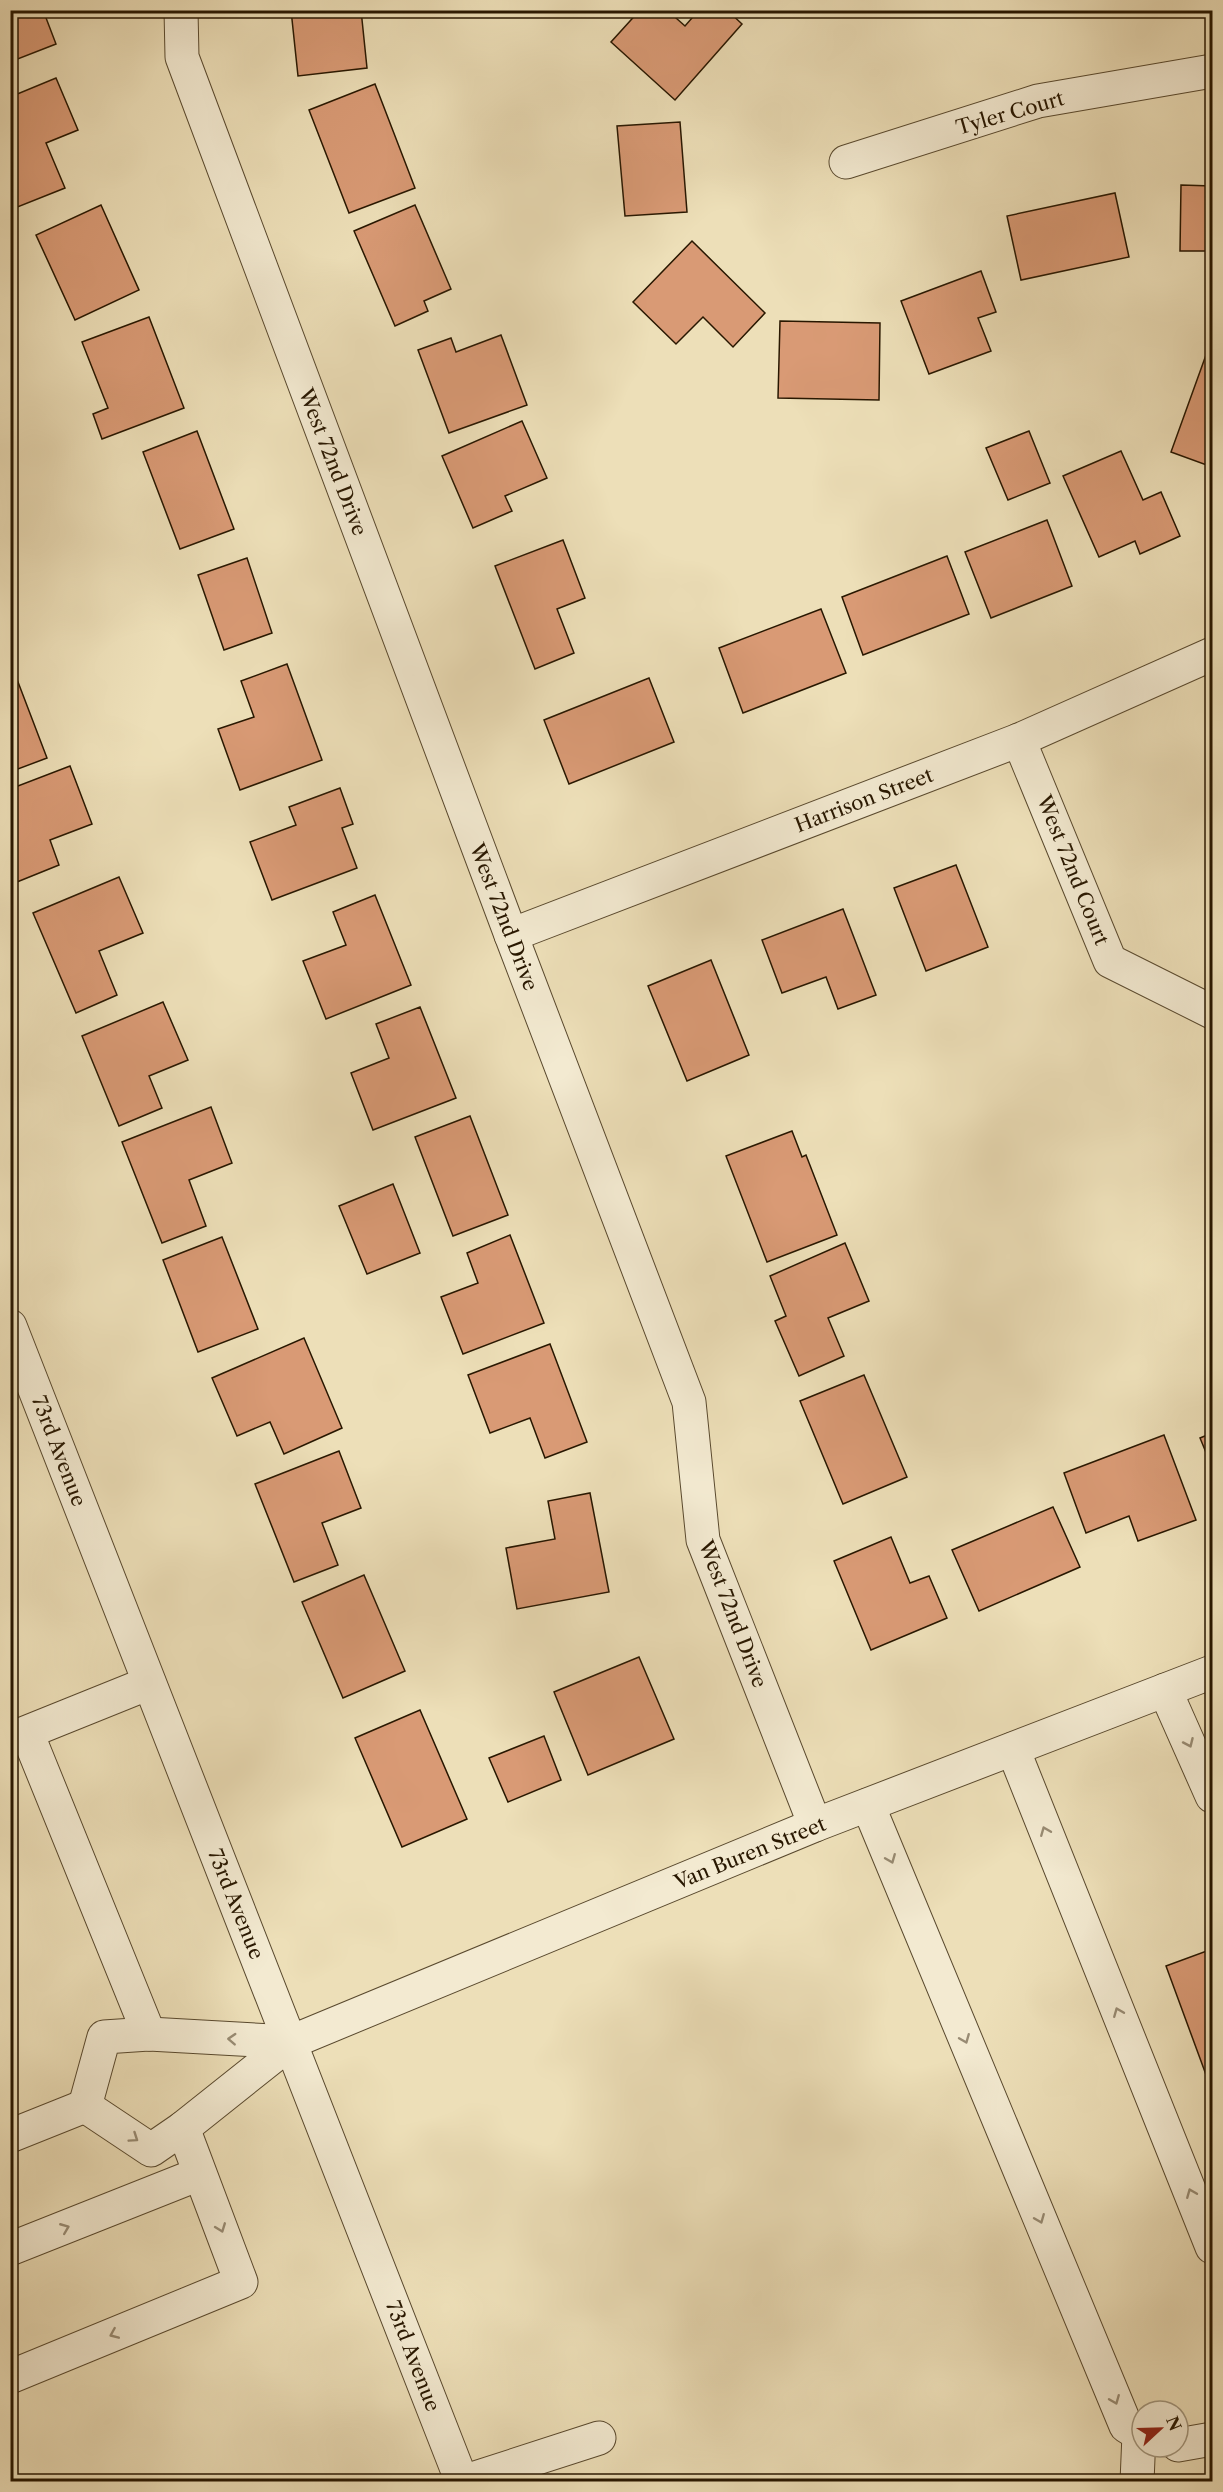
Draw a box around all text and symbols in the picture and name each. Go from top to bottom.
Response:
street label: Tyler Court [953,86,1067,140]
street label: West 72nd Drive [294,384,372,539]
street label: Harrison Street [792,763,936,837]
street label: West 72nd Court [1032,791,1114,948]
street label: West 72nd Drive [465,839,543,994]
street label: 73rd Avenue [27,1392,91,1510]
street label: West 72nd Drive [694,1536,772,1691]
one-way arrow [1182,1736,1194,1747]
street label: Van Buren Street [670,1812,829,1895]
one-way arrow [1040,1826,1052,1837]
street label: 73rd Avenue [203,1845,269,1963]
one-way arrow [884,1853,896,1864]
one-way arrow [1113,2007,1125,2018]
one-way arrow [228,2032,237,2045]
one-way arrow [958,2033,970,2044]
one-way arrow [127,2131,138,2142]
one-way arrow [1186,2188,1198,2199]
one-way arrow [1033,2213,1045,2224]
one-way arrow [214,2222,226,2233]
one-way arrow [59,2223,70,2235]
street label: 73rd Avenue [381,2297,445,2415]
one-way arrow [109,2327,120,2339]
one-way arrow [1108,2393,1120,2404]
north arrow [1130,2399,1190,2459]
text: N [1162,2413,1186,2434]

